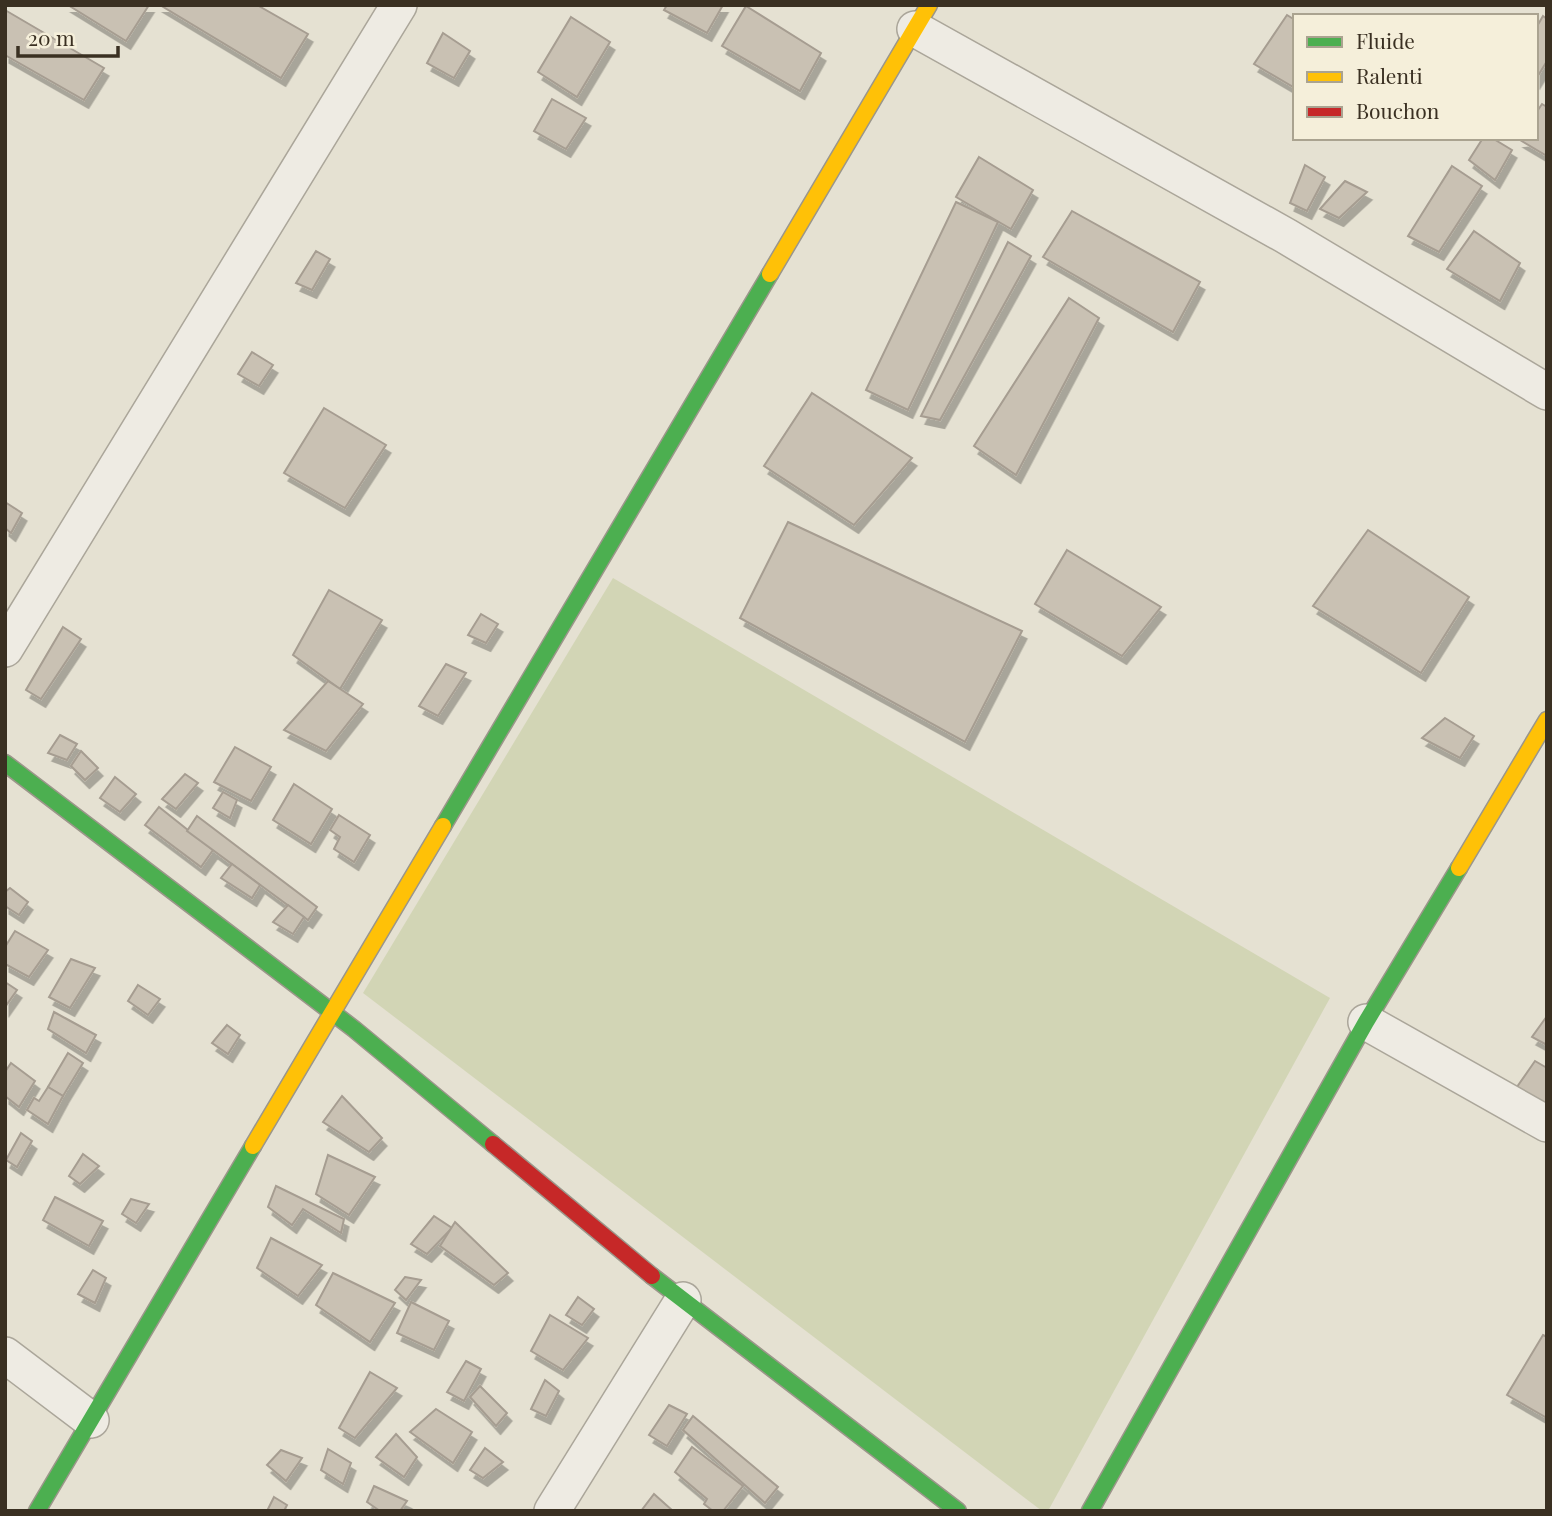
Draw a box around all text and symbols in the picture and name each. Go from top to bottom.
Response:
scale bar [18,14,117,58]
legend [1293,14,1538,140]
text: 20 m [28,23,75,51]
text: Fluide [1356,26,1415,54]
text: Ralenti [1356,61,1423,89]
text: Bouchon [1356,96,1440,124]

